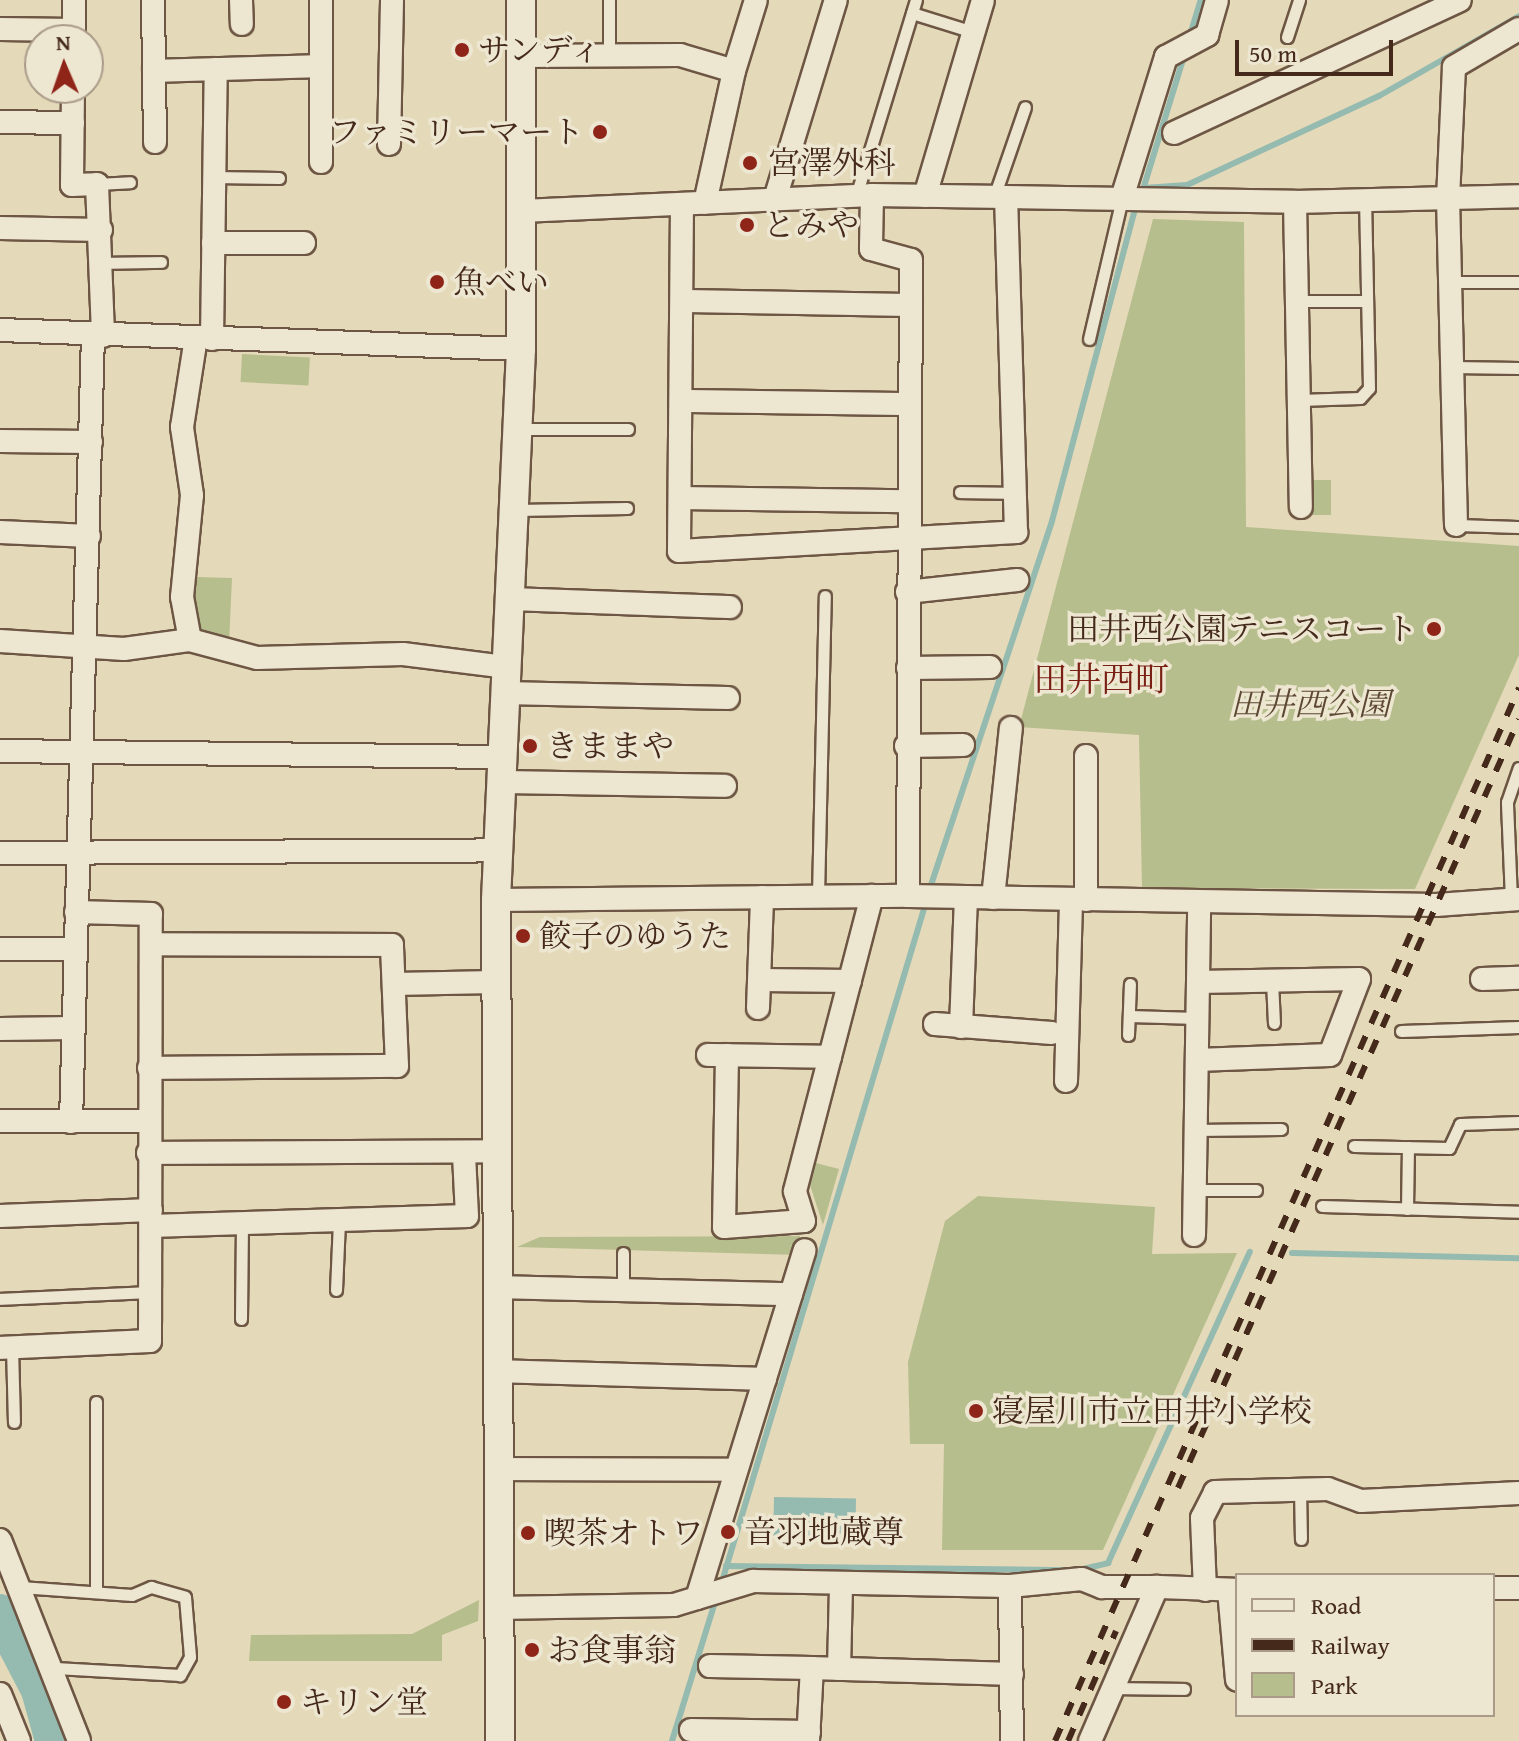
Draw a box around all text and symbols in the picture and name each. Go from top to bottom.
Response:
north arrow [24,24,104,104]
scale bar [1239,24,1397,74]
text: N [55,26,71,58]
place label: サンディ [478,31,606,69]
text: 50 m [1249,36,1297,71]
marker: サンディ [453,41,471,59]
place label: ファミリーマート [328,113,584,151]
marker: ファミリーマート [591,123,609,141]
place label: 宮澤外科 [768,144,896,182]
marker: 宮澤外科 [739,152,761,174]
place label: とみや [763,206,859,244]
marker: とみや [738,216,756,234]
place label: 魚べい [453,263,549,301]
marker: 魚べい [428,273,446,291]
place label: 田井西公園テニスコート [1066,610,1418,648]
marker: 田井西公園テニスコート [1425,620,1443,638]
district label: 田井西町 [1033,659,1169,699]
park label: 田井西公園 [1230,685,1390,723]
place label: きままや [546,727,674,765]
marker: きままや [521,737,539,755]
place label: 餃子のゆうた [539,917,731,955]
marker: 餃子のゆうた [514,927,532,945]
place label: 寝屋川市立田井小学校 [992,1392,1312,1430]
marker: 寝屋川市立田井小学校 [967,1402,985,1420]
place label: 音羽地蔵尊 [744,1513,904,1551]
place label: 喫茶オトワ [544,1514,704,1552]
marker: 音羽地蔵尊 [719,1523,737,1541]
marker: 喫茶オトワ [519,1524,537,1542]
legend [1235,1573,1495,1717]
text: Road [1311,1588,1361,1623]
text: Railway [1311,1628,1390,1663]
place label: お食事翁 [548,1631,676,1669]
marker: お食事翁 [523,1641,541,1659]
text: Park [1311,1668,1357,1703]
place label: キリン堂 [300,1683,428,1721]
marker: キリン堂 [275,1693,293,1711]

